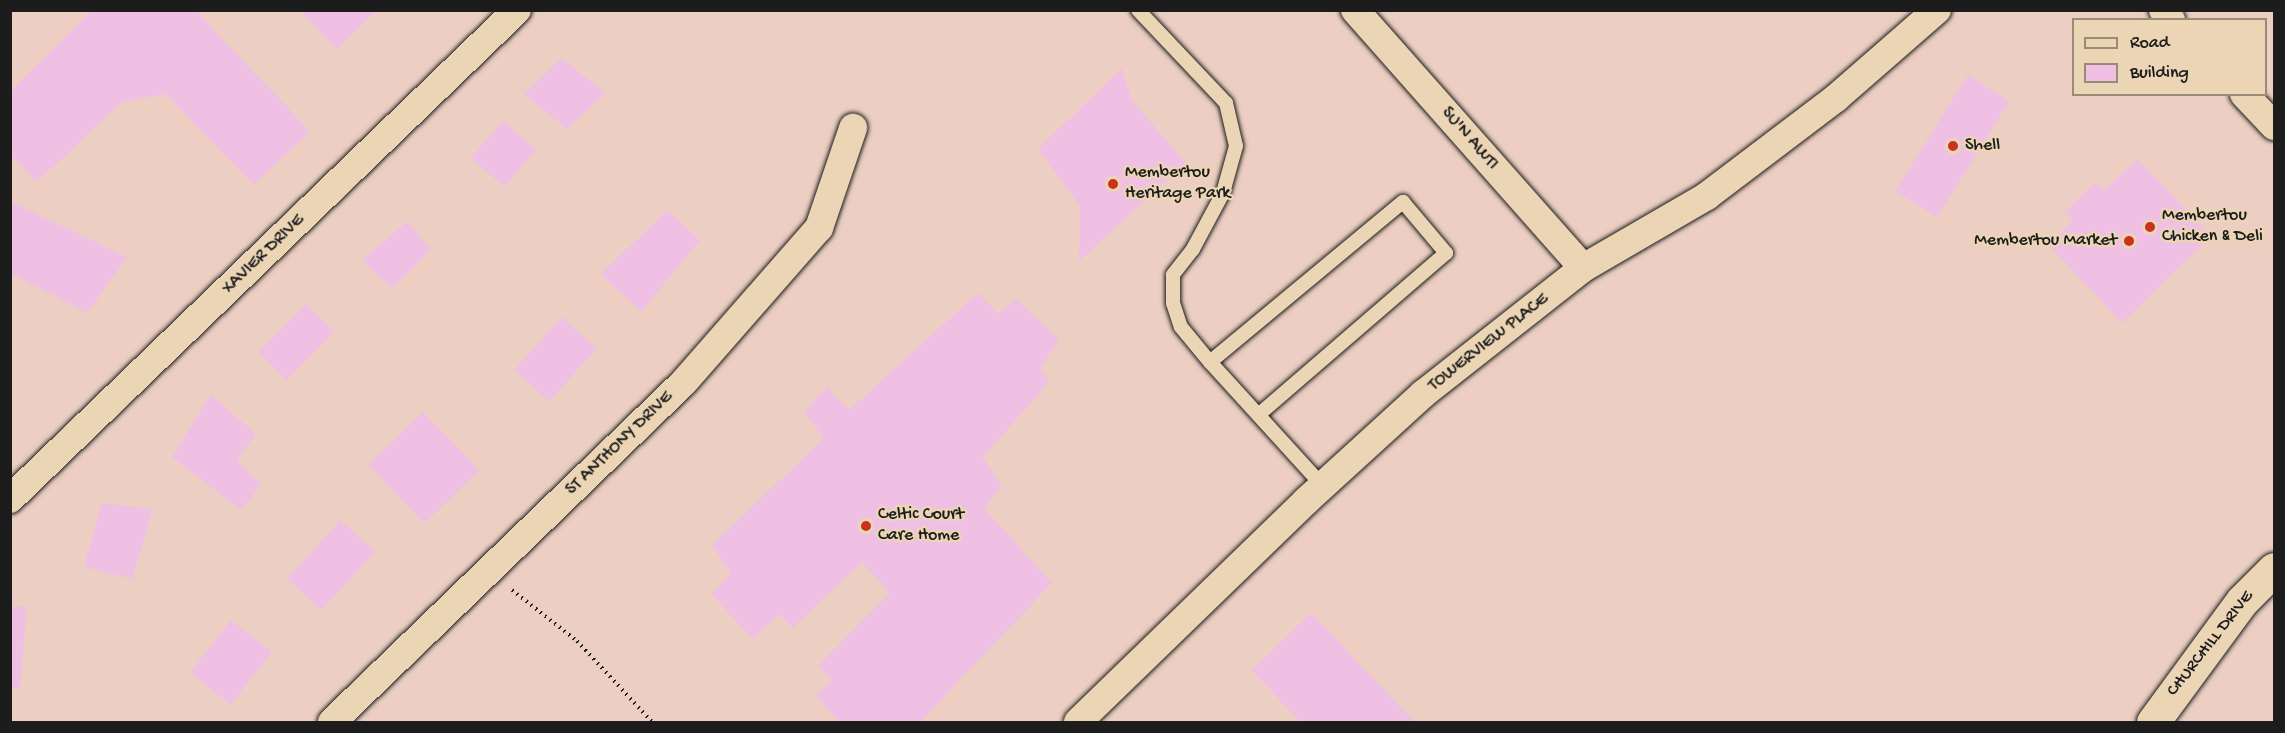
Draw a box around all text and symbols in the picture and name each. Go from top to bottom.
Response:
legend [2072,18,2267,96]
text: Road [2130,33,2169,54]
text: Building [2130,63,2189,84]
street label: SU'N AWTI [1436,103,1502,175]
place label: Shell [1965,135,2000,157]
marker: Shell [1946,139,1960,153]
place label: Membertou Heritage Park [1125,163,1230,206]
marker: Membertou Heritage Park [1106,177,1120,191]
place label: Membertou Chicken & Deli [2162,206,2263,248]
street label: XAVIER DRIVE [218,210,310,300]
marker: Membertou Chicken & Deli [2143,220,2157,234]
place label: Membertou Market [1974,230,2117,252]
marker: Membertou Market [2122,234,2136,248]
street label: TOWERVIEW PLACE [1424,289,1554,397]
street label: ST ANTHONY DRIVE [562,387,678,501]
place label: Celtic Court Care Home [878,505,964,548]
marker: Celtic Court Care Home [859,519,873,533]
street label: CHURCHILL DRIVE [2163,587,2259,701]

